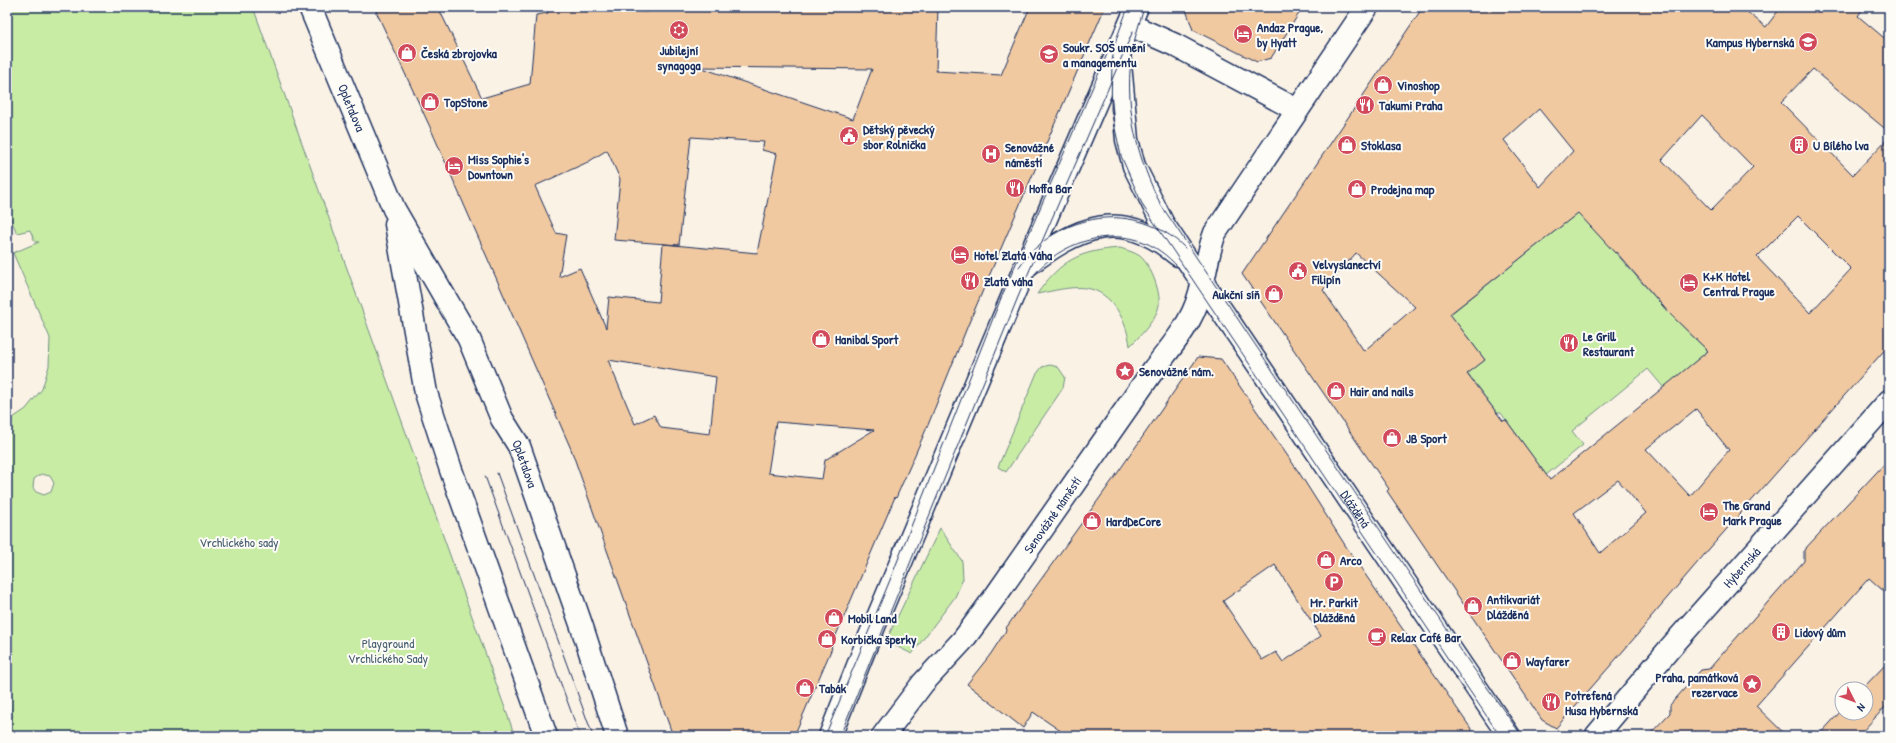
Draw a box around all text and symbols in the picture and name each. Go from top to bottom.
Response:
place label: Andaz Prague, by Hyatt [1257,18,1323,52]
synagogue icon: Jubilejní synagoga [668,19,690,41]
hotel icon: Andaz Prague, by Hyatt [1232,23,1254,45]
school or university icon: Kampus Hybernská [1797,31,1819,53]
place label: Kampus Hybernská [1706,33,1795,52]
place label: Soukr. SOŠ umění a managementu [1063,38,1146,72]
place label: Jubilejní synagoga [657,41,702,75]
shop icon: Česká zbrojovka [396,42,418,64]
school or university icon: Soukr. SOŠ umění a managementu [1038,43,1060,65]
place label: Česká zbrojovka [421,44,498,62]
shop icon: Vinoshop [1372,74,1394,96]
place label: Vinoshop [1397,76,1440,95]
street label: Opletalova [334,81,370,134]
shop icon: TopStone [419,91,441,113]
place label: TopStone [443,93,488,112]
restaurant icon: Takumi Praha [1354,94,1376,116]
place label: Takumi Praha [1378,96,1443,114]
place label: Dětský pěvecký sbor Rolnička [863,120,935,153]
public building icon: Dětský pěvecký sbor Rolnička [838,125,860,147]
shop icon: Stoklasa [1336,134,1358,156]
building icon: U Bílého lva [1788,134,1810,156]
place label: Stoklasa [1361,136,1402,154]
place label: U Bílého lva [1813,136,1870,154]
place label: Senovážné náměstí [1005,138,1055,171]
hospital icon: Senovážné náměstí [980,143,1002,165]
place label: Miss Sophie's Downtown [468,150,529,183]
hotel icon: Miss Sophie's Downtown [443,155,465,177]
restaurant icon: Hoffa Bar [1004,177,1026,199]
shop icon: Prodejna map [1346,178,1368,200]
place label: Hoffa Bar [1029,179,1073,197]
place label: Prodejna map [1371,180,1435,199]
hotel icon: Hotel Zlatá Váha [949,244,971,266]
place label: Hotel Zlatá Váha [974,246,1053,264]
place label: Velvyslanectví Filipín [1311,255,1381,289]
public building icon: Velvyslanectví Filipín [1287,260,1309,282]
place label: K+K Hotel Central Prague [1703,267,1776,301]
restaurant icon: Zlatá váha [959,270,981,292]
place label: Zlatá váha [984,272,1033,290]
hotel icon: K+K Hotel Central Prague [1678,272,1700,294]
shop icon: Aukční síň [1263,283,1285,305]
place label: Aukční síň [1212,285,1260,303]
place label: Le Grill Restaurant [1583,327,1635,360]
shop icon: Hanibal Sport [810,328,832,350]
place label: Hanibal Sport [835,330,899,349]
restaurant icon: Le Grill Restaurant [1558,332,1580,354]
place icon: Senovážné nám. [1114,360,1136,382]
place label: Senovážné nám. [1139,362,1214,380]
shop icon: Hair and nails [1325,380,1347,402]
place label: Hair and nails [1350,382,1413,400]
shop icon: JB Sport [1381,427,1403,449]
place label: JB Sport [1406,429,1447,448]
street label: Opletalova [508,436,542,490]
street label: Senovážné náměstí [1019,473,1085,557]
street label: Dlážděná [1336,487,1375,531]
place label: The Grand Mark Prague [1722,496,1783,530]
hotel icon: The Grand Mark Prague [1698,501,1720,523]
shop icon: HardDeCore [1081,510,1103,532]
place label: HardDeCore [1106,512,1162,530]
park label: Vrchlického sady [199,533,279,551]
street label: Hybernská [1719,543,1765,591]
shop icon: Arco [1315,549,1337,571]
place label: Arco [1340,551,1362,569]
parking icon: Mr. Parkit Dlážděná [1323,571,1345,593]
place label: Antikvariát Dlážděná [1487,590,1540,623]
place label: Mr. Parkit Dlážděná [1310,593,1358,626]
shop icon: Antikvariát Dlážděná [1462,595,1484,617]
shop icon: Mobil Land [823,607,845,629]
place label: Mobil Land [848,609,897,627]
building icon: Lidový dům [1770,621,1792,643]
place label: Lidový dům [1795,623,1846,642]
cafe icon: Relax Café Bar [1366,626,1388,648]
shop icon: Korbička šperky [816,628,838,650]
place label: Relax Café Bar [1391,628,1462,646]
place label: Korbička šperky [841,630,917,649]
park label: Playground Vrchlického Sady [348,634,429,667]
shop icon: Wayfarer [1501,650,1523,672]
place label: Wayfarer [1526,652,1571,671]
place label: Praha, památková rezervace [1655,668,1739,701]
place icon: Praha, památková rezervace [1741,673,1763,695]
shop icon: Tabák [794,677,816,699]
place label: Tabák [818,679,847,697]
north arrow [1834,681,1874,721]
place label: Potrefená Husa Hybernská [1565,686,1639,720]
restaurant icon: Potrefená Husa Hybernská [1540,691,1562,713]
text: N [1854,701,1869,715]

